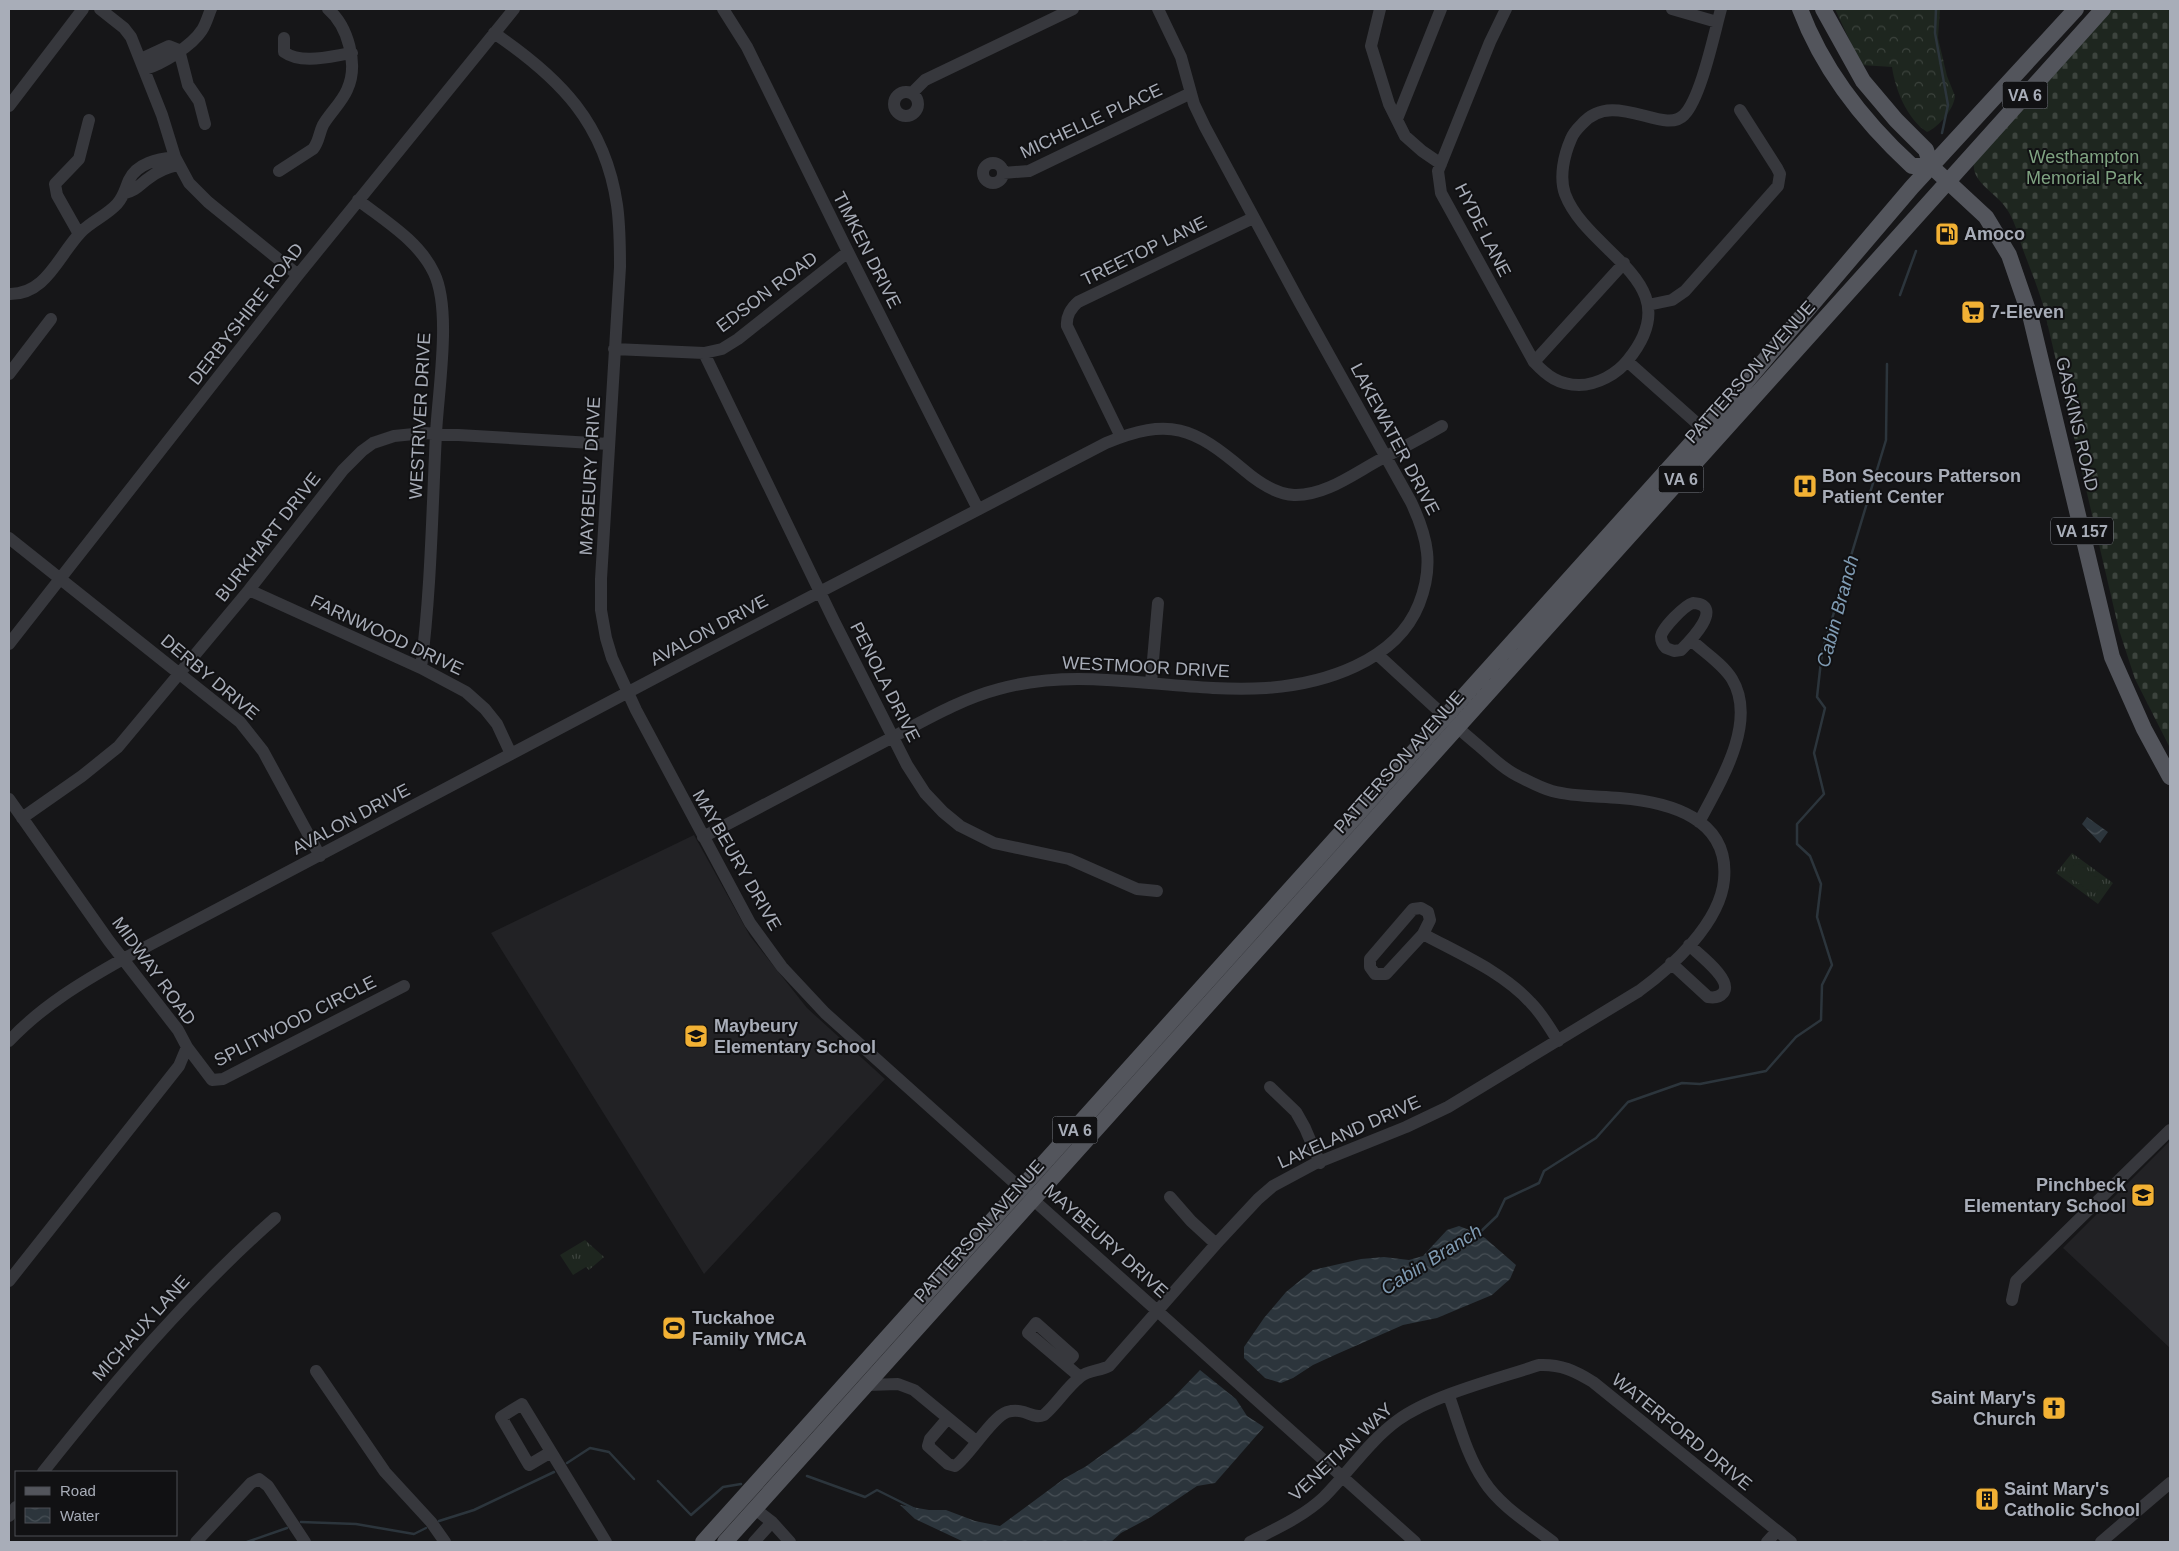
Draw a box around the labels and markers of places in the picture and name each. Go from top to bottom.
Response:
fuel station icon: Amoco [1934,221,1960,247]
place label: Amoco [1964,224,2025,244]
supermarket icon: 7-Eleven [1960,299,1986,325]
place label: 7-Eleven [1990,302,2064,322]
place label: Bon Secours Patterson Patient Center [1822,466,2021,507]
hospital icon: Bon Secours Patterson Patient Center [1792,473,1818,499]
place label: Maybeury Elementary School [714,1016,876,1057]
school or university icon: Maybeury Elementary School [683,1023,709,1049]
place label: Pinchbeck Elementary School [1964,1175,2127,1216]
school or university icon: Pinchbeck Elementary School [2130,1182,2156,1208]
place label: Tuckahoe Family YMCA [692,1308,807,1349]
sports icon: Tuckahoe Family YMCA [661,1315,687,1341]
place label: Saint Mary's Church [1931,1388,2036,1429]
church icon: Saint Mary's Church [2041,1395,2067,1421]
place label: Saint Mary's Catholic School [2004,1479,2140,1520]
building icon: Saint Mary's Catholic School [1974,1486,2000,1512]

